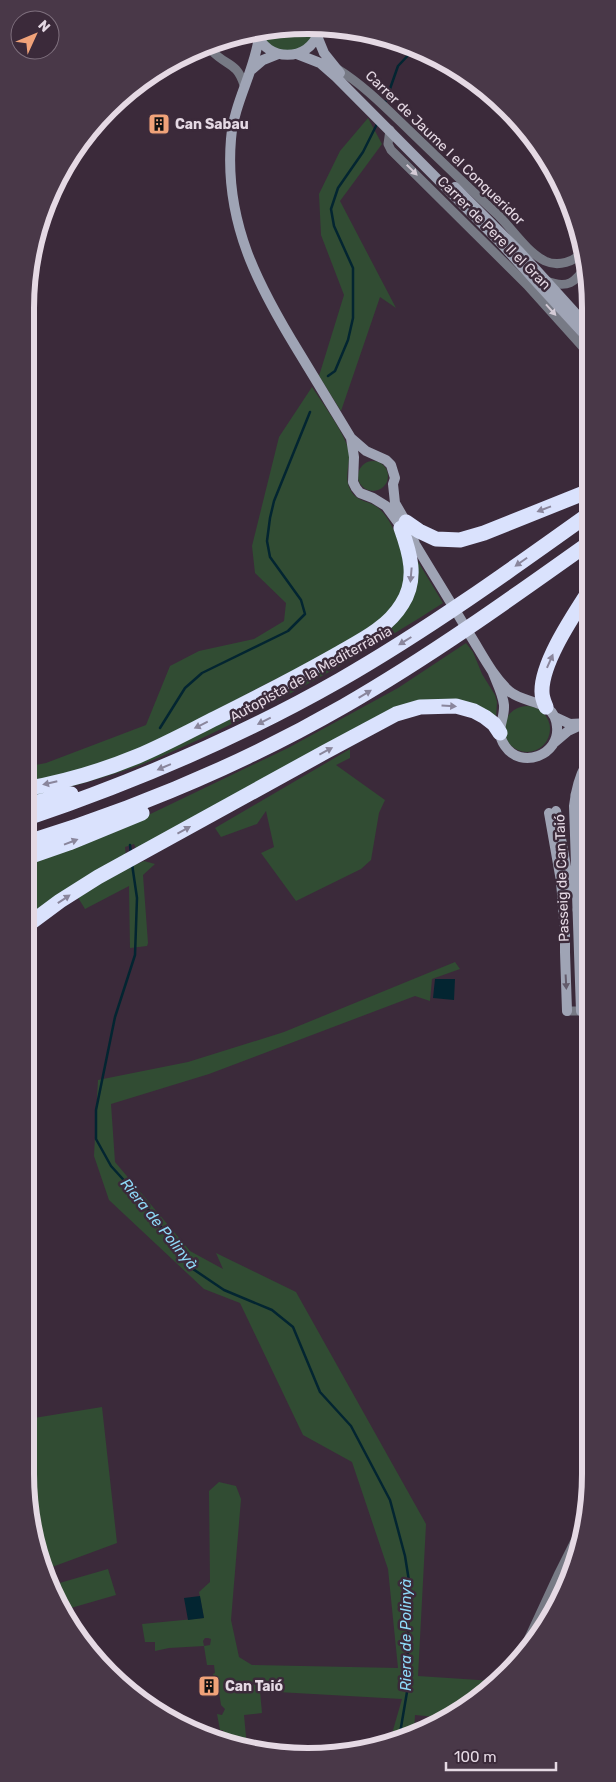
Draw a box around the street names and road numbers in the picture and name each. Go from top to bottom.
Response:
street label: Carrer de Jaume I el Conqueridor [362,67,529,229]
street label: Carrer de Pere II el Gran [434,173,554,293]
street label: Autopista de la Mediterrània [227,622,395,726]
street label: Passeig de Can Taió [551,814,573,942]

